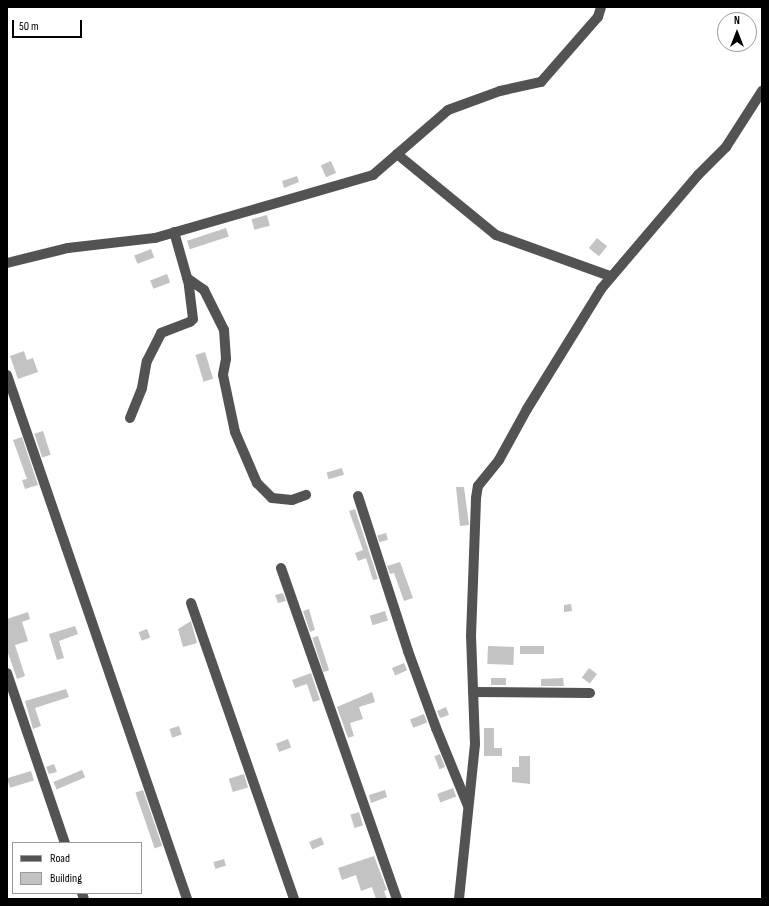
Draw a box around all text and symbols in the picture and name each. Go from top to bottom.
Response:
scale bar [14,12,84,38]
north arrow [717,12,757,52]
text: N [734,14,740,27]
text: 50 m [19,19,39,34]
legend [12,842,142,894]
text: Road [50,851,70,866]
text: Building [50,871,82,886]

